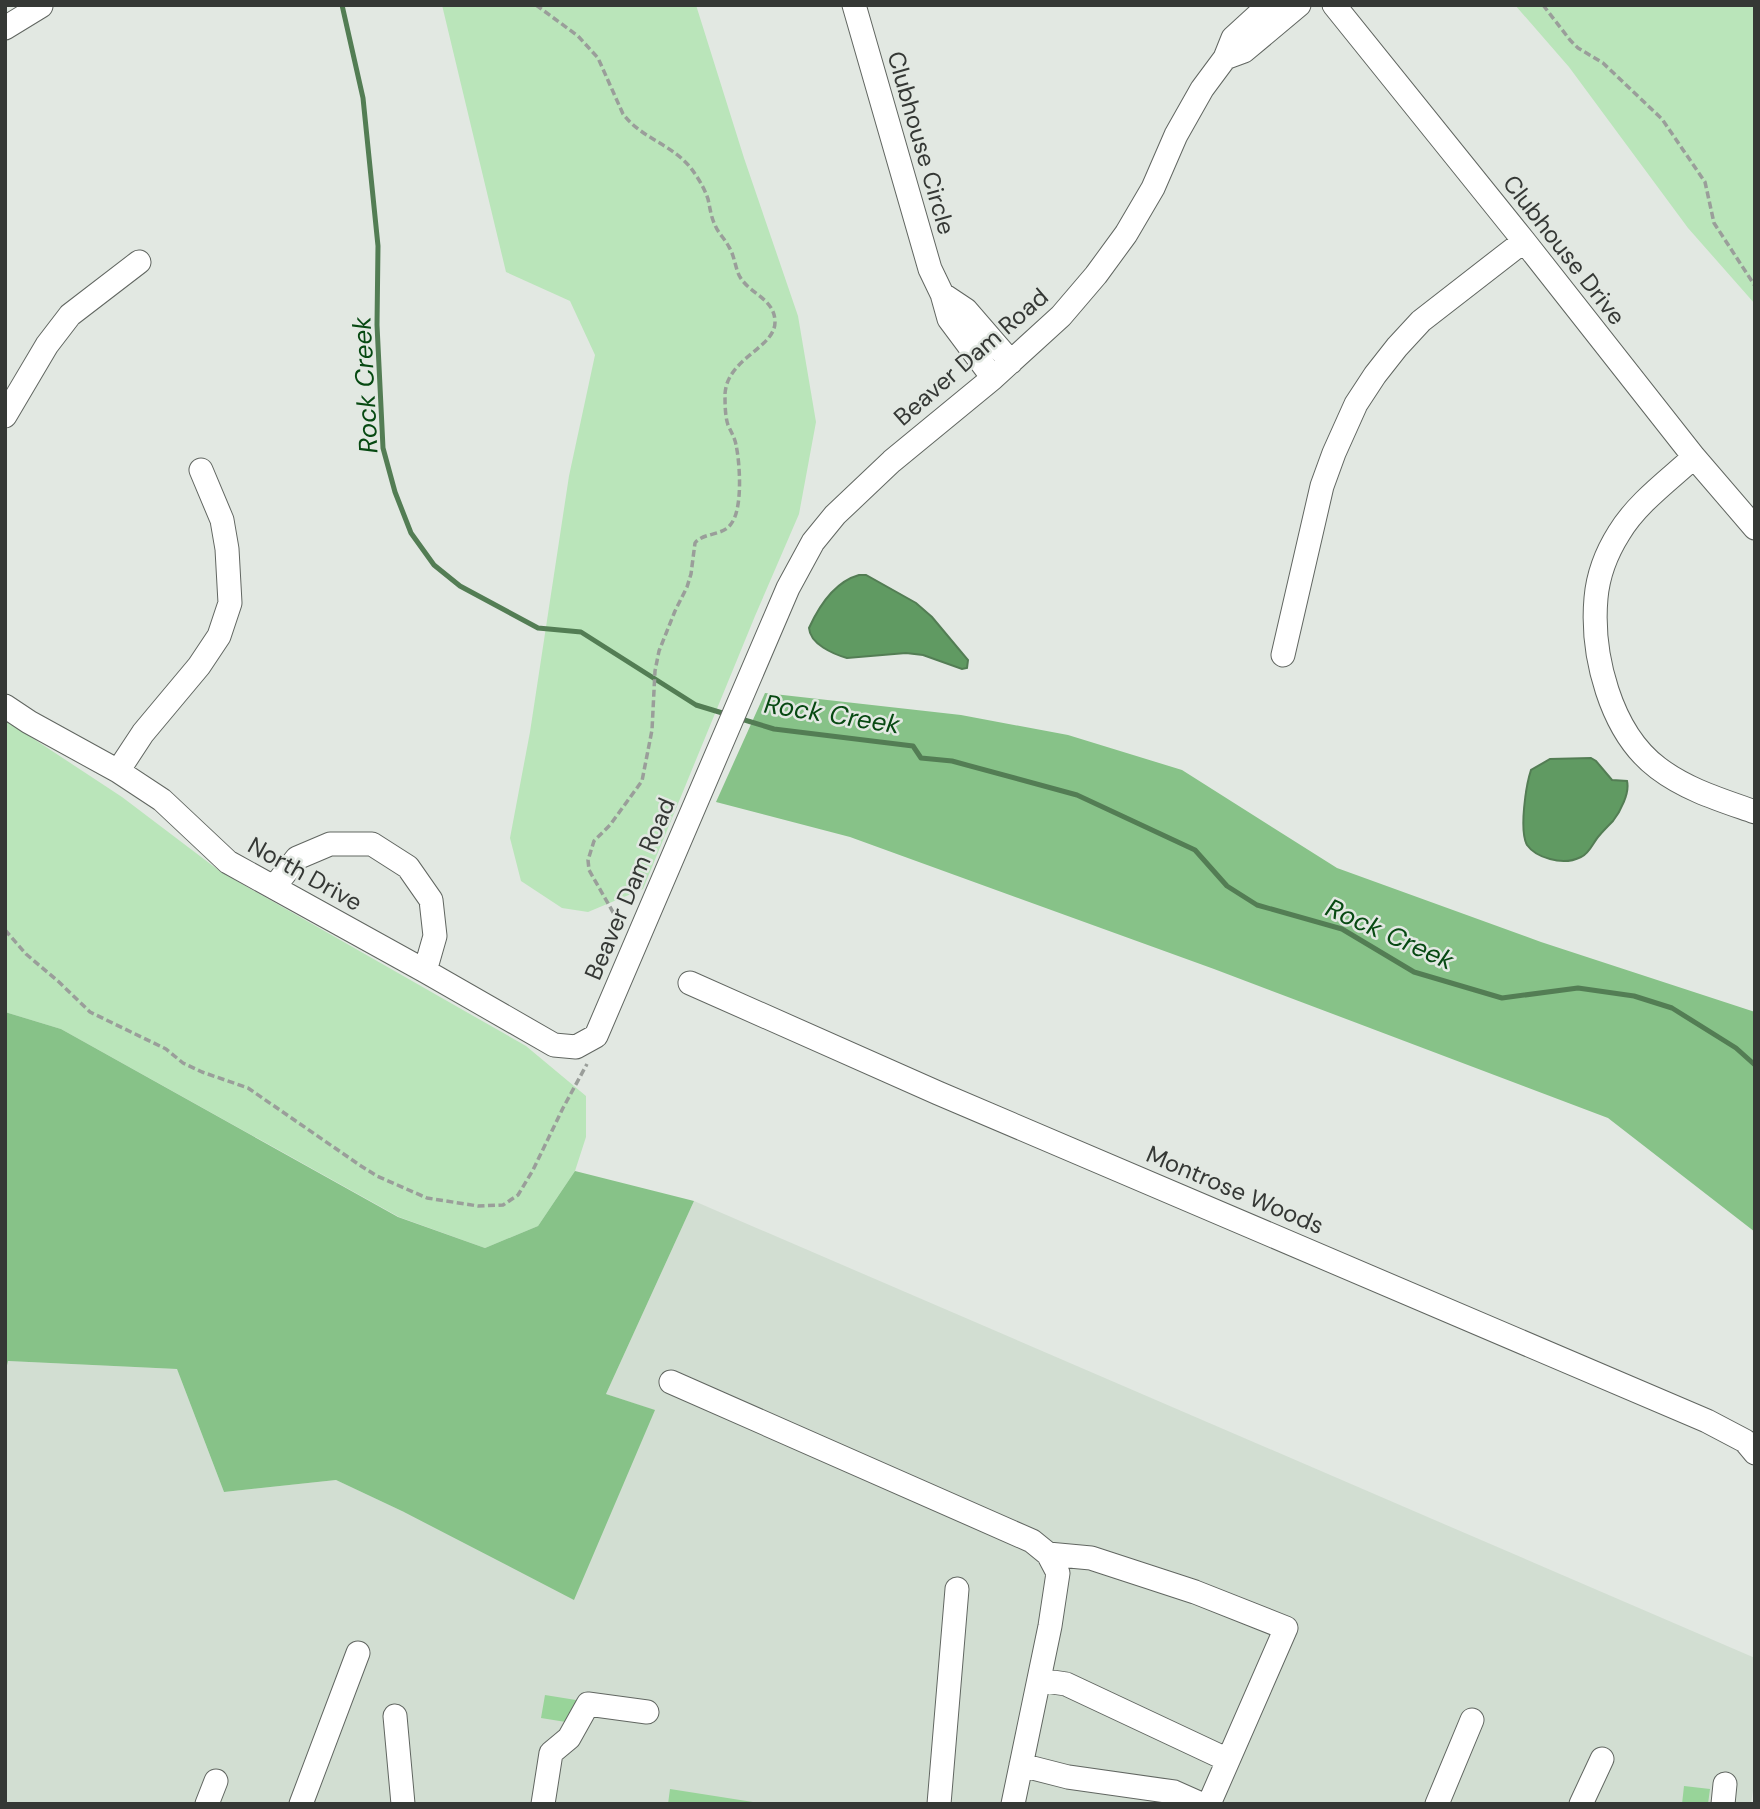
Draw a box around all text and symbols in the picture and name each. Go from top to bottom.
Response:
street label: Clubhouse Circle [880,48,962,238]
street label: Clubhouse Drive [1496,168,1633,331]
street label: Beaver Dam Road [887,281,1054,432]
water label: Rock Creek [344,315,386,454]
water label: Rock Creek [762,686,903,742]
street label: Beaver Dam Road [577,793,682,985]
street label: North Drive [243,829,368,918]
water label: Rock Creek [1320,891,1460,978]
street label: Montrose Woods [1142,1138,1329,1241]

